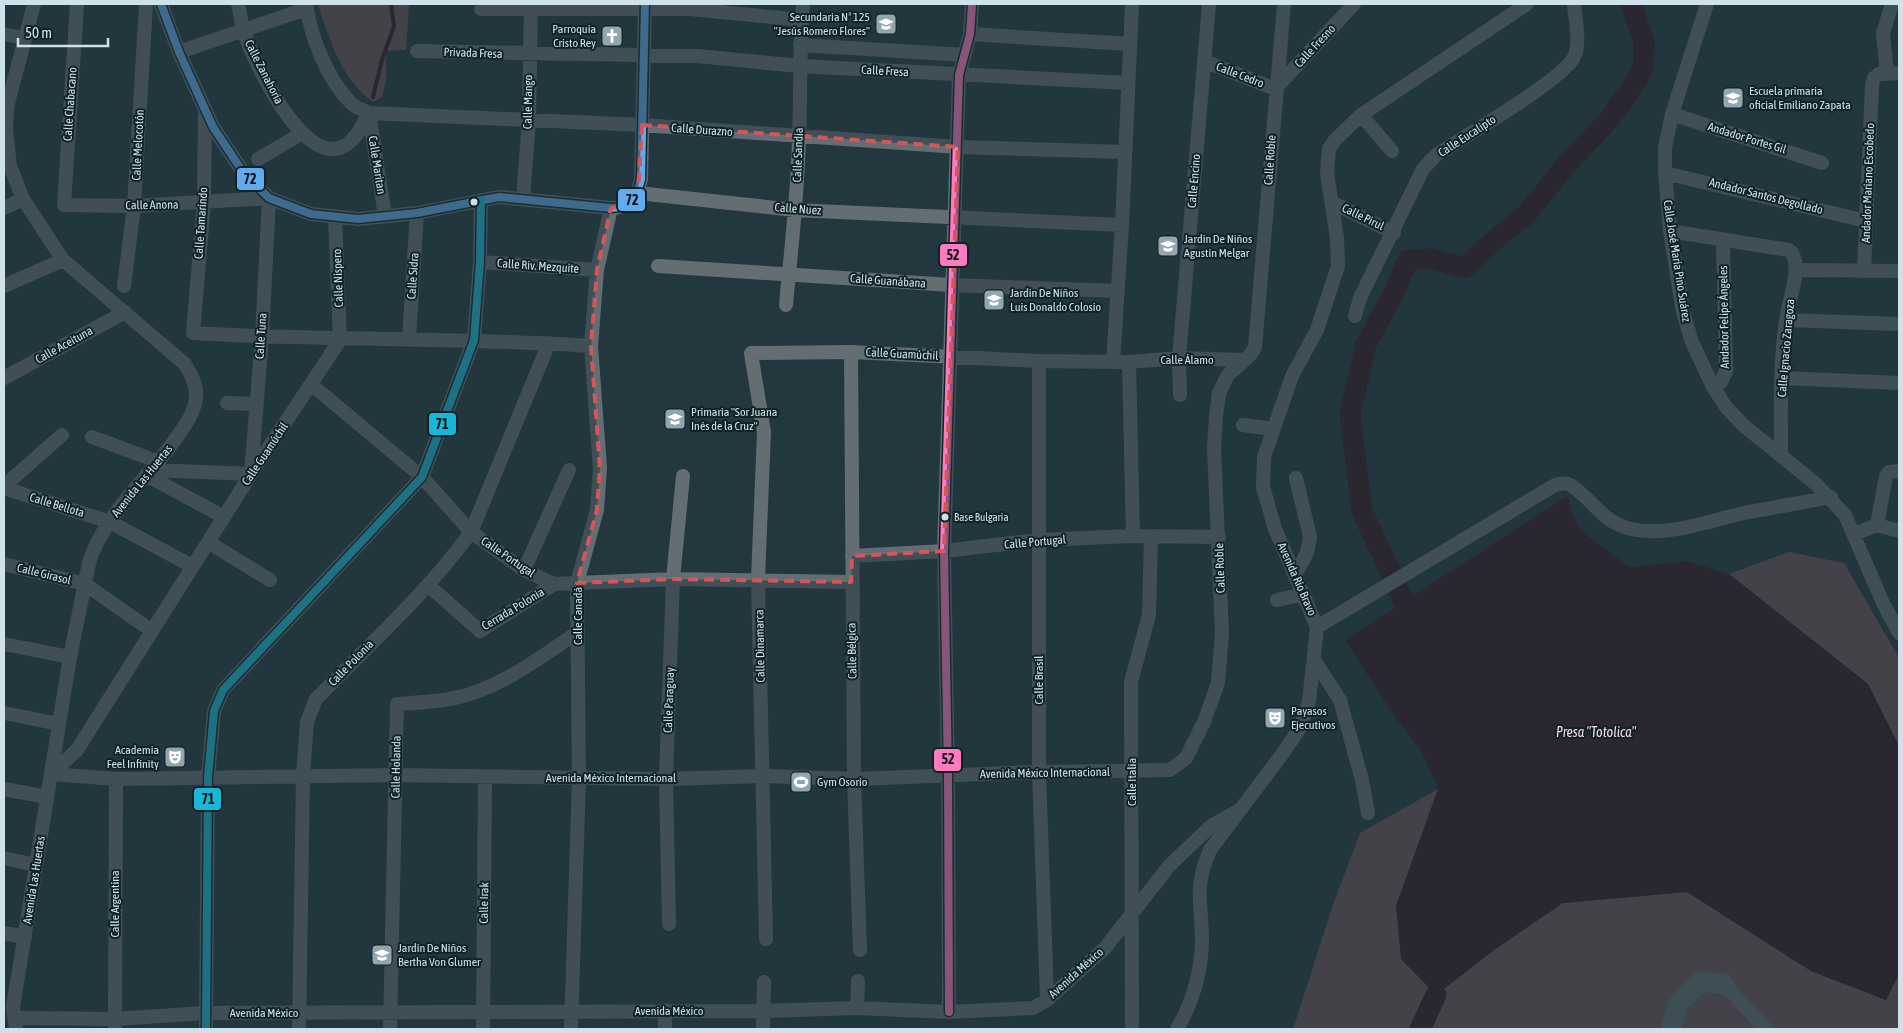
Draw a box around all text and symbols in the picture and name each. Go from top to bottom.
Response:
place label: Secundaria Nº 125 "Jesús Romero Flores" [774,10,870,38]
school or university icon: Secundaria Nº 125 "Jesús Romero Flores" [874,12,898,36]
scale bar [18,15,108,47]
street label: Calle Fresno [1292,21,1339,70]
place label: Parroquia Cristo Rey [552,22,596,50]
text: 50 m [25,24,52,41]
church icon: Parroquia Cristo Rey [600,24,624,48]
street label: Calle Zanahoria [242,38,286,106]
street label: Privada Fresa [443,45,503,61]
street label: Calle Cedro [1214,60,1266,91]
street label: Calle Fresa [861,63,909,79]
street label: Calle Chabacano [60,66,80,141]
street label: Calle Mango [521,74,535,129]
place label: Escuela primaria oficial Emiliano Zapata [1749,84,1851,112]
school or university icon: Escuela primaria oficial Emiliano Zapata [1721,86,1745,110]
street label: Calle Melocotón [129,109,147,181]
street label: Calle Eucalipto [1436,112,1499,160]
street label: Andador Portes Gil [1706,119,1789,157]
street label: Calle Durazno [671,121,734,139]
street label: Andador Mariano Escobedo [1859,122,1877,243]
street label: Calle Sandia [790,127,806,183]
street label: Calle Roble [1261,134,1279,186]
street label: Calle Maritan [365,135,389,195]
street label: Calle Encino [1185,153,1203,208]
line badge: 72 [236,167,265,191]
text: 72 [243,171,257,187]
street label: Andador Santos Degollado [1708,175,1825,217]
street label: Calle Tamarindo [192,186,211,259]
line badge: 72 [617,188,646,212]
text: 72 [625,192,639,208]
unlabelled marker [469,197,479,207]
street label: Calle Anona [125,198,179,212]
street label: Calle José María Pino Suárez [1660,199,1694,324]
street label: Calle Nuez [774,200,823,218]
street label: Calle Pirul [1340,201,1387,234]
place label: Jardin De Niños Agustin Melgar [1184,232,1252,260]
school or university icon: Jardin De Niños Agustin Melgar [1156,234,1180,258]
line badge: 52 [939,243,968,267]
text: 52 [946,247,960,263]
street label: Calle Níspero [330,248,346,308]
street label: Calle Sidra [404,252,422,300]
street label: Calle Riv. Mezquite [497,256,579,276]
street label: Andador Felipe Ángeles [1716,265,1732,369]
street label: Calle Guanábana [850,271,926,291]
place label: Jardin De Niños Luis Donaldo Colosio [1010,286,1102,314]
school or university icon: Jardin De Niños Luis Donaldo Colosio [982,288,1006,312]
street label: Calle Ignacio Zaragoza [1775,298,1797,398]
street label: Calle Tuna [252,312,270,360]
street label: Calle Aceituna [33,323,95,367]
street label: Calle Guamúchil [865,345,939,363]
street label: Calle Álamo [1160,353,1214,367]
place label: Primaria "Sor Juana Inés de la Cruz" [691,405,777,433]
school or university icon: Primaria "Sor Juana Inés de la Cruz" [663,407,687,431]
line badge: 71 [428,412,457,436]
text: 71 [435,416,449,432]
street label: Calle Guamúchil [239,419,292,488]
street label: Avenida Las Huertas [109,442,175,520]
street label: Calle Bellota [28,490,86,520]
place label: Base Bulgaria [954,511,1009,523]
marker: Base Bulgaria [940,512,950,522]
street label: Calle Portugal [1003,532,1067,552]
street label: Calle Portugal [478,534,538,581]
street label: Avenida Río Bravo [1275,540,1320,618]
street label: Calle Roble [1212,543,1228,593]
street label: Calle Girasol [15,561,73,588]
street label: Cerrada Polonia [479,585,547,633]
street label: Calle Canadá [571,587,585,645]
street label: Calle Dinamarca [752,609,768,683]
street label: Calle Bélgica [845,623,859,679]
street label: Calle Polonia [326,637,376,689]
street label: Calle Brasil [1032,655,1046,705]
street label: Calle Paraguay [661,667,677,733]
place label: Payasos Ejecutivos [1291,704,1335,732]
theatre icon: Payasos Ejecutivos [1263,706,1287,730]
water label: Presa "Totolica" [1556,724,1636,740]
street label: Calle Holanda [388,735,404,799]
place label: Academia Feel Infinity [107,743,159,771]
theatre icon: Academia Feel Infinity [163,745,187,769]
line badge: 52 [933,748,962,772]
text: 52 [941,751,955,767]
street label: Calle Italia [1125,758,1139,806]
street label: Avenida México Internacional [980,765,1111,781]
sports icon: Gym Osorio [789,770,813,794]
street label: Avenida México Internacional [546,771,677,785]
place label: Gym Osorio [817,775,868,789]
line badge: 71 [193,787,222,811]
text: 71 [201,791,215,807]
street label: Avenida Las Huertas [20,835,48,925]
street label: Calle Argentina [108,870,122,938]
street label: Calle Irak [477,881,491,924]
place label: Jardin De Niños Bertha Von Glumer [398,941,481,969]
school or university icon: Jardin De Niños Bertha Von Glumer [370,943,394,967]
street label: Avenida México [1046,945,1106,1001]
street label: Avenida México [635,1004,704,1018]
street label: Avenida México [230,1006,299,1020]

